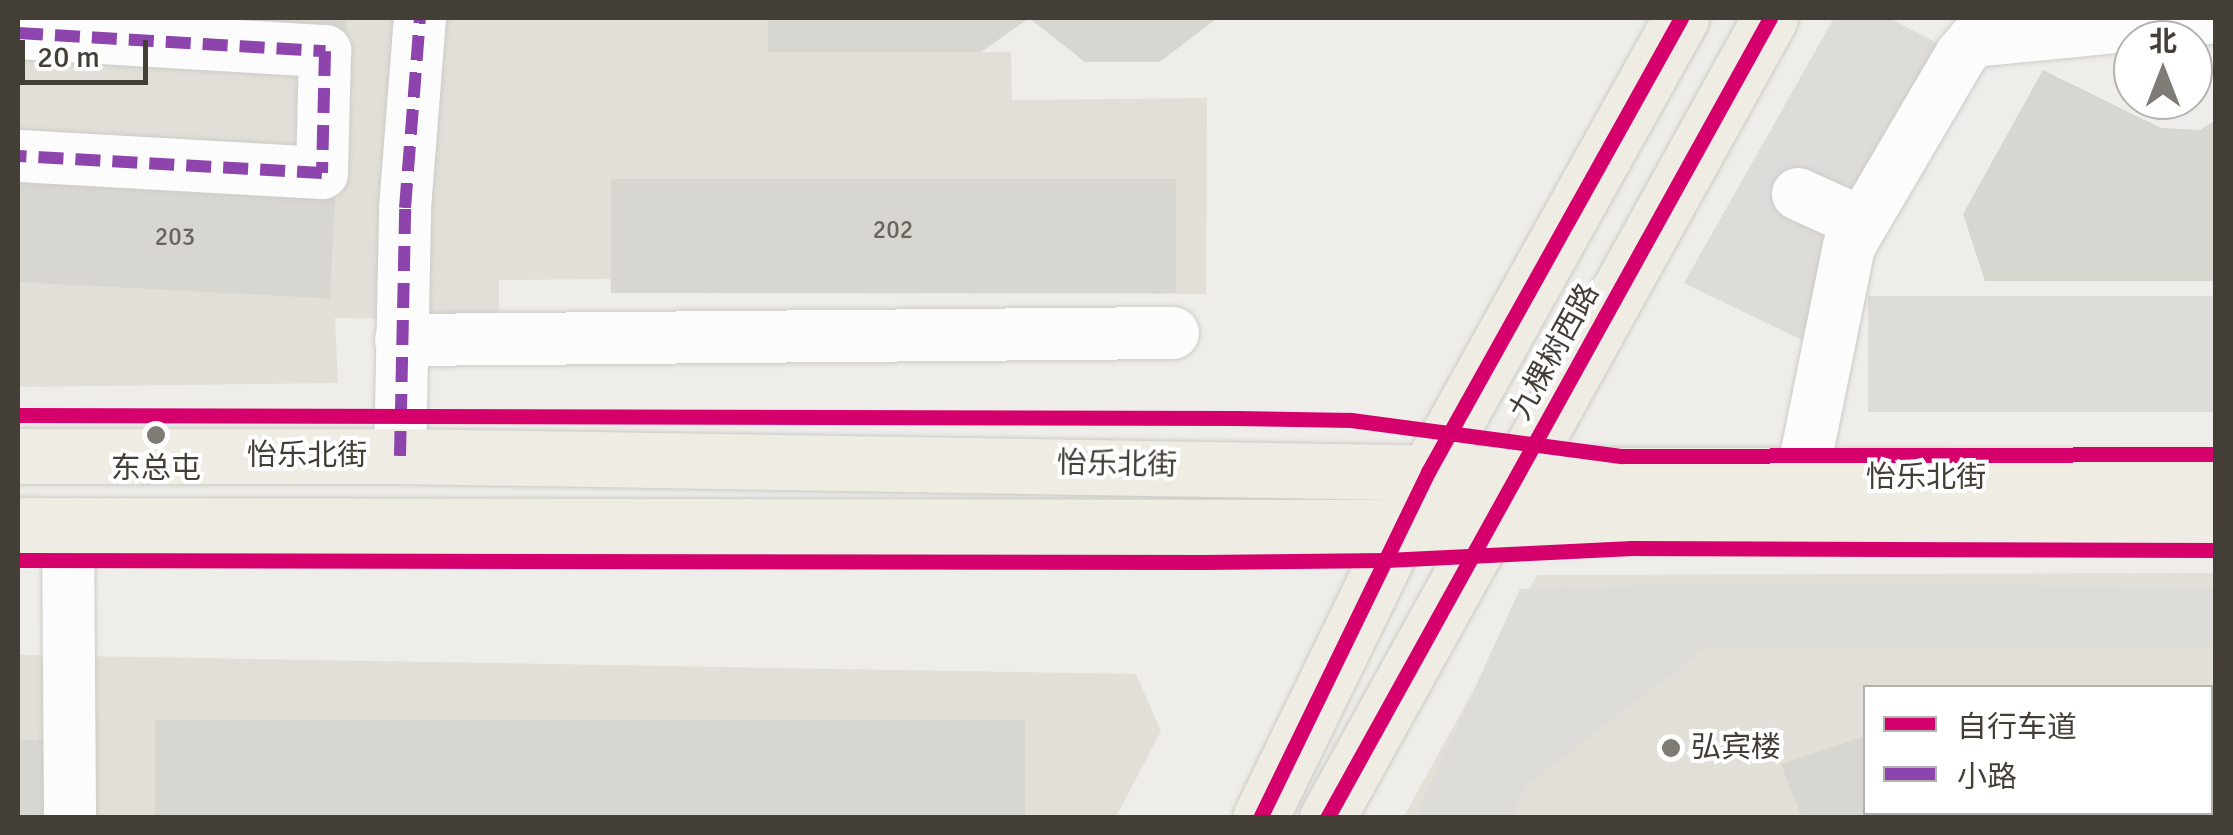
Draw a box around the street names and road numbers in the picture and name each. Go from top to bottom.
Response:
street label: 九棵树西路 [1503,278,1607,426]
street label: 怡乐北街 [247,438,367,474]
street label: 怡乐北街 [1057,446,1177,484]
street label: 怡乐北街 [1866,460,1986,496]

